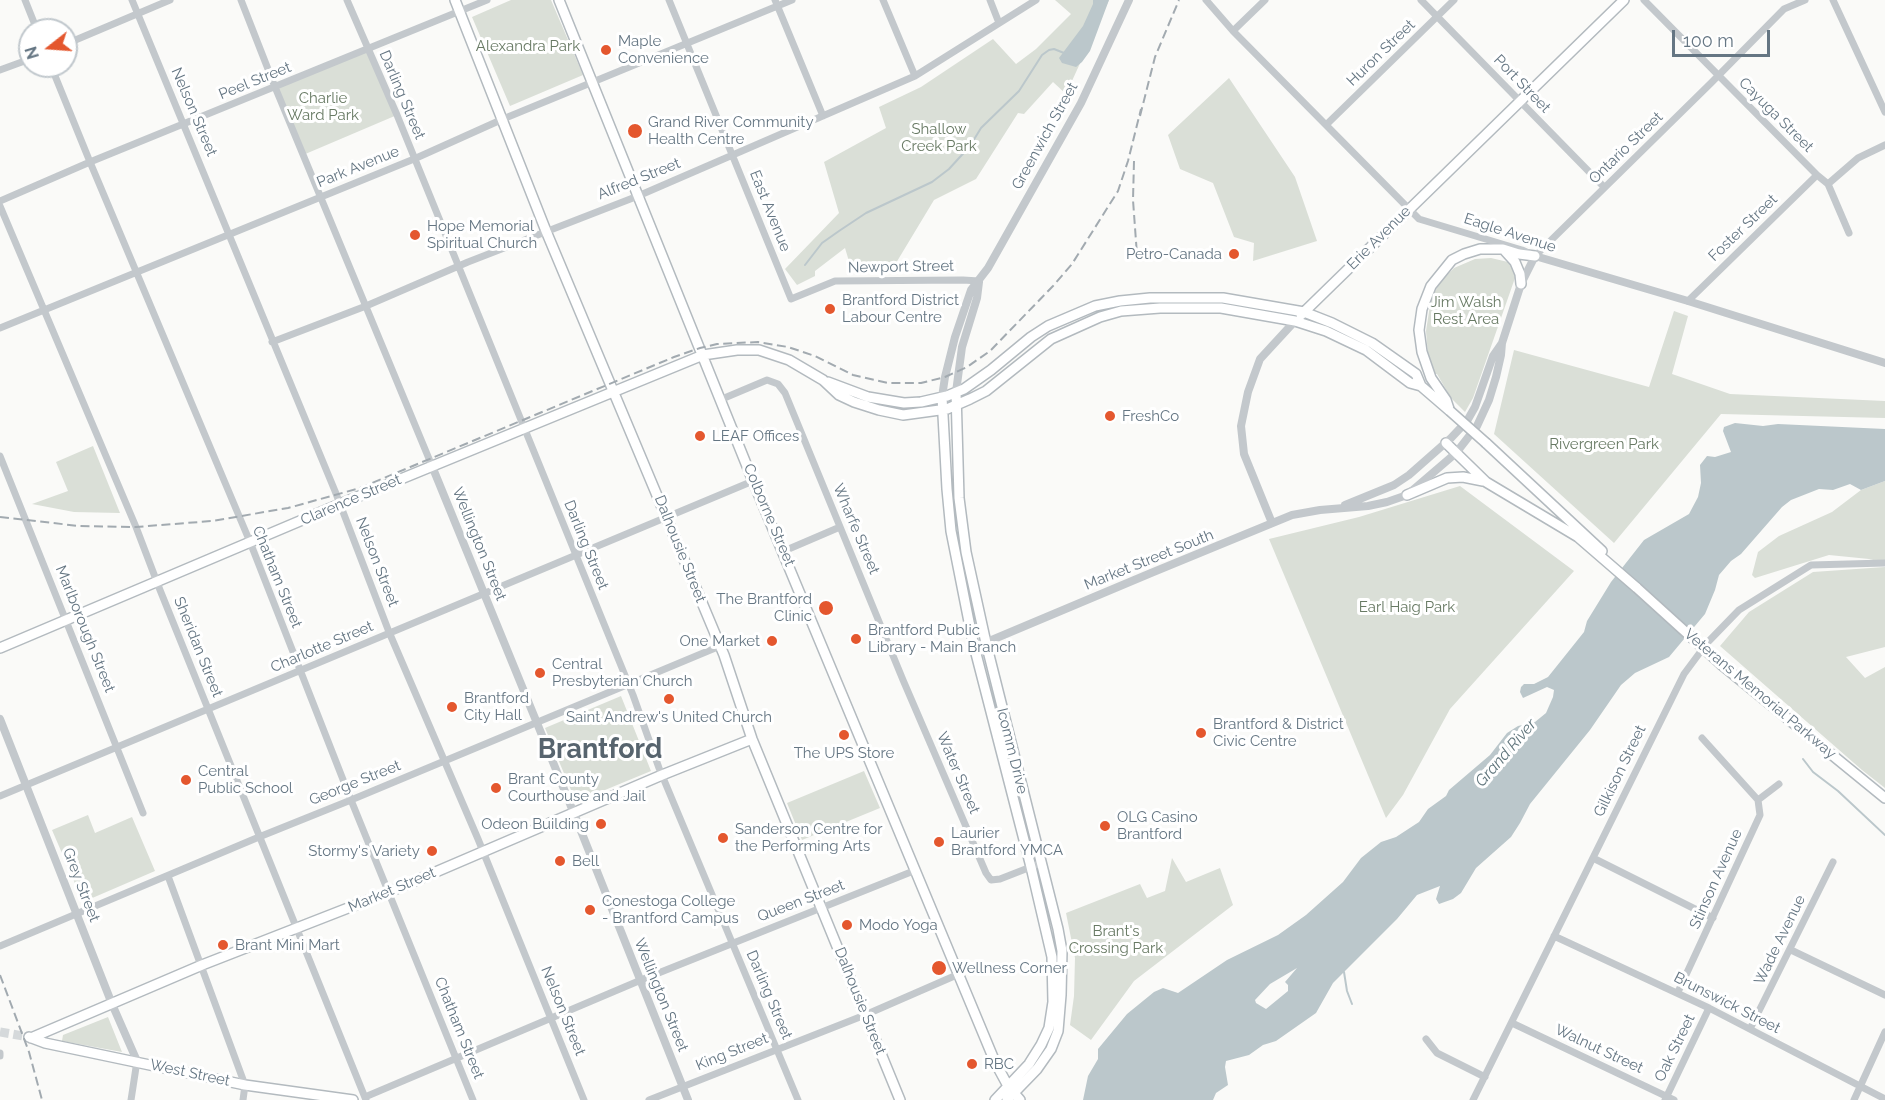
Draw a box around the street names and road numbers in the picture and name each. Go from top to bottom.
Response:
street label: Huron Street [1343,16,1419,90]
street label: Darling Street [375,48,429,142]
street label: Port Street [1490,51,1554,117]
street label: Peel Street [216,58,294,104]
street label: Nelson Street [167,65,221,159]
street label: Cayuga Street [1735,74,1817,156]
street label: Greenwich Street [1008,79,1082,193]
street label: Ontario Street [1585,108,1667,188]
street label: Park Avenue [314,142,402,192]
street label: Alfred Street [595,154,683,204]
street label: East Avenue [746,168,794,254]
street label: Foster Street [1705,191,1781,265]
street label: Erie Avenue [1343,202,1415,274]
street label: Eagle Avenue [1462,210,1558,256]
street label: Newport Street [848,257,954,277]
street label: Colborne Street [739,461,799,569]
street label: Clarence Street [298,471,404,529]
street label: Wharfe Street [829,481,883,577]
street label: Wellington Street [448,485,510,603]
street label: Dalhousie Street [650,493,710,605]
street label: Darling Street [560,498,612,592]
street label: Nelson Street [352,515,402,609]
street label: Chatham Street [248,523,306,631]
street label: Market Street South [1082,526,1216,594]
street label: Marlborough Street [51,563,119,695]
street label: Sheridan Street [170,594,226,700]
street label: Charlotte Street [268,617,376,677]
street label: Veterans Memorial Parkway [1680,625,1840,763]
street label: Icomm Drive [993,706,1031,796]
street label: Gilkison Street [1590,722,1650,820]
street label: Water Street [933,729,983,817]
street label: George Street [307,756,403,810]
street label: Stinson Avenue [1686,826,1746,932]
street label: Grey Street [59,845,103,925]
street label: Market Street [346,864,438,916]
street label: Queen Street [755,876,847,926]
street label: Wade Avenue [1751,892,1809,988]
street label: Wellington Street [630,936,692,1054]
street label: Dalhousie Street [830,945,890,1057]
street label: Darling Street [742,948,796,1042]
street label: Nelson Street [537,964,589,1058]
street label: Brunswick Street [1671,968,1783,1038]
street label: Chatham Street [430,974,488,1082]
street label: Oak Street [1651,1011,1699,1085]
street label: Walnut Street [1552,1021,1646,1077]
street label: King Street [693,1029,771,1075]
street label: West Street [148,1056,232,1090]

